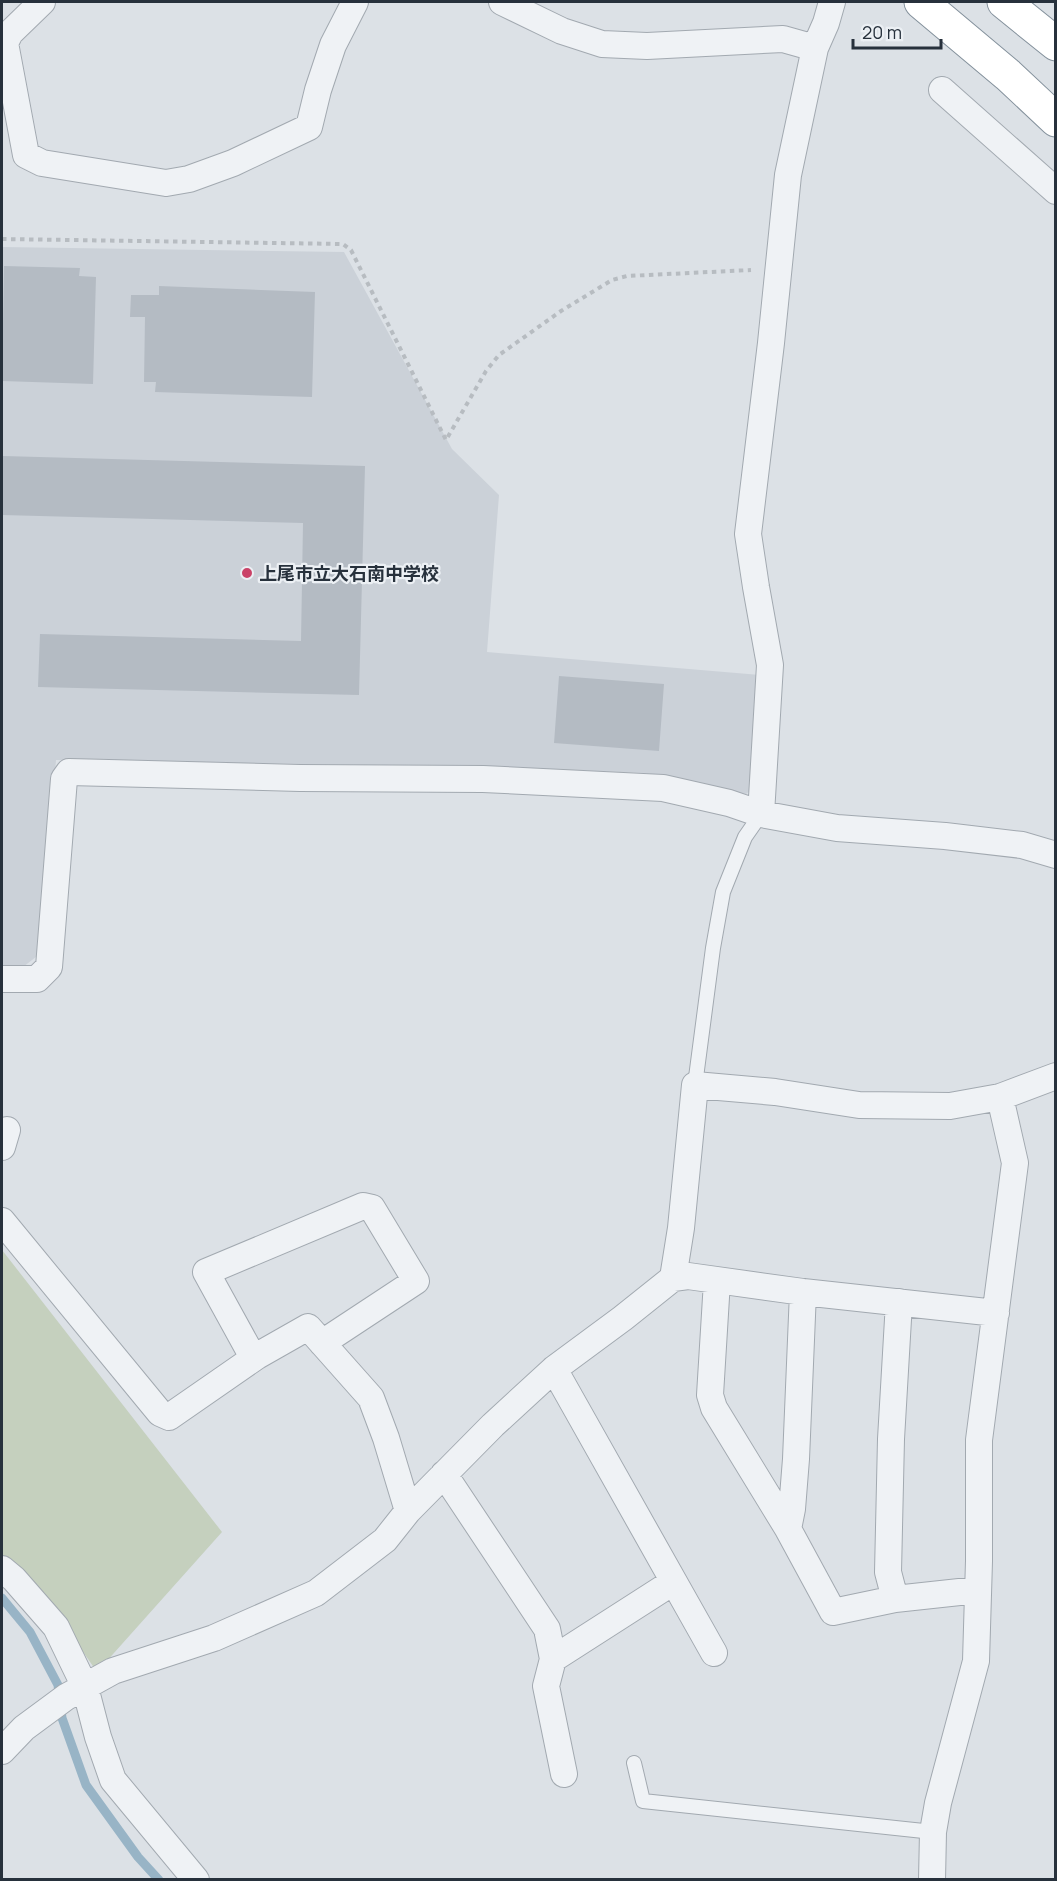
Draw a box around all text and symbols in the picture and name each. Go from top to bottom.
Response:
scale bar [853,12,942,50]
text: 20 m [862,20,902,44]
place label: 上尾市立大石南中学校 [259,561,439,585]
marker: 上尾市立大石南中学校 [240,566,254,580]

